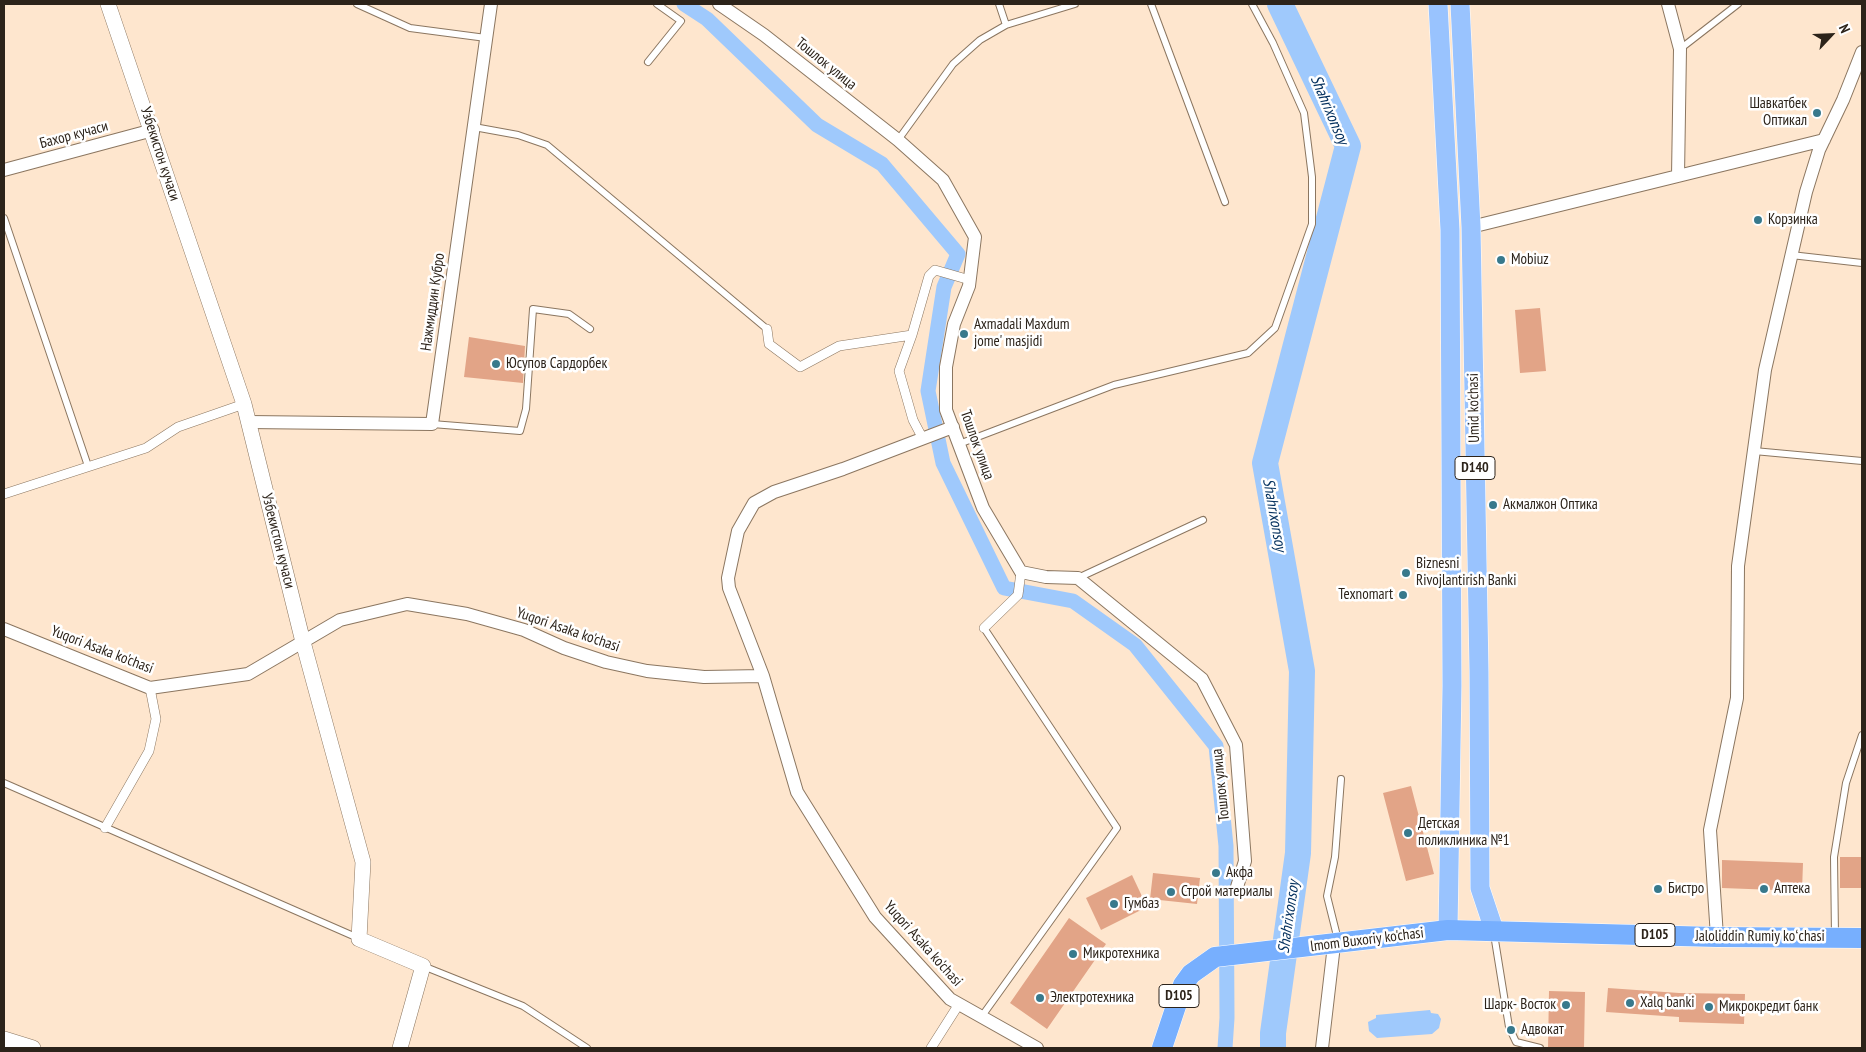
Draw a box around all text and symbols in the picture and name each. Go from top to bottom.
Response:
north arrow [1806,10,1856,60]
text: N [1835,21,1854,36]
street label: Тошлок улица [792,34,860,94]
water label: Shahrixonsoy [1306,72,1352,148]
place label: Шавкатбек Оптикал [1749,95,1807,130]
street label: Узбекистон кучаси [136,105,184,203]
marker: Шавкатбек Оптикал [1811,107,1823,119]
street label: Бахор кучаси [38,117,110,153]
place label: Корзинка [1768,211,1818,229]
marker: Корзинка [1752,214,1764,226]
place label: Mobiuz [1511,251,1549,269]
street label: Нажмиддин Кубро [417,252,449,352]
marker: Mobiuz [1495,254,1507,266]
place label: Axmadali Maxdum jome' masjidi [974,316,1070,351]
marker: Axmadali Maxdum jome' masjidi [958,328,970,340]
place label: Юсупов Сардорбек [506,355,607,373]
marker: Юсупов Сардорбек [490,358,502,370]
street label: Umid ko'chasi [1464,373,1484,443]
street label: Тошлок улица [956,408,998,482]
road number: D140 [1455,456,1495,479]
water label: Shahrixonsoy [1258,477,1290,553]
street label: Узбекистон кучаси [257,491,299,591]
place label: Акмалжон Оптика [1503,496,1598,514]
marker: Акмалжон Оптика [1487,499,1499,511]
place label: Biznesni Rivojlantirish Banki [1416,555,1516,590]
marker: Biznesni Rivojlantirish Banki [1400,567,1412,579]
place label: Texnomart [1338,586,1393,604]
marker: Texnomart [1397,589,1409,601]
street label: Yuqori Asaka ko'chasi [514,604,622,656]
street label: Yuqori Asaka ko'chasi [48,622,156,678]
street label: Тошлок улица [1208,748,1234,822]
place label: Детская поликлиника №1 [1418,815,1510,850]
marker: Детская поликлиника №1 [1402,827,1414,839]
place label: Акфа [1226,864,1253,882]
marker: Акфа [1210,867,1222,879]
water label: Shahrixonsoy [1274,879,1304,955]
place label: Бистро [1668,880,1704,898]
place label: Аптека [1774,880,1810,898]
place label: Строй материалы [1181,883,1273,901]
marker: Бистро [1652,883,1664,895]
marker: Аптека [1758,883,1770,895]
marker: Строй материалы [1165,886,1177,898]
place label: Гумбаз [1124,895,1159,913]
street label: Yuqori Asaka ko'chasi [880,898,966,990]
marker: Гумбаз [1108,898,1120,910]
street label: lmom Buxoriy ko'chasi [1309,924,1425,956]
road number: D105 [1635,924,1675,946]
street label: Jaloliddin Rumiy koʻchasi [1695,928,1825,946]
place label: Микротехника [1083,945,1159,963]
marker: Микротехника [1067,948,1079,960]
road number: D105 [1159,984,1199,1008]
place label: Электротехника [1050,989,1134,1007]
marker: Электротехника [1034,992,1046,1004]
place label: Xalq banki [1640,994,1695,1012]
place label: Шарк- Восток [1484,996,1556,1014]
marker: Xalq banki [1624,997,1636,1009]
place label: Микрокредит банк [1719,998,1818,1016]
marker: Шарк- Восток [1560,999,1572,1011]
marker: Микрокредит банк [1703,1001,1715,1013]
place label: Адвокат [1521,1021,1564,1039]
marker: Адвокат [1505,1024,1517,1036]

